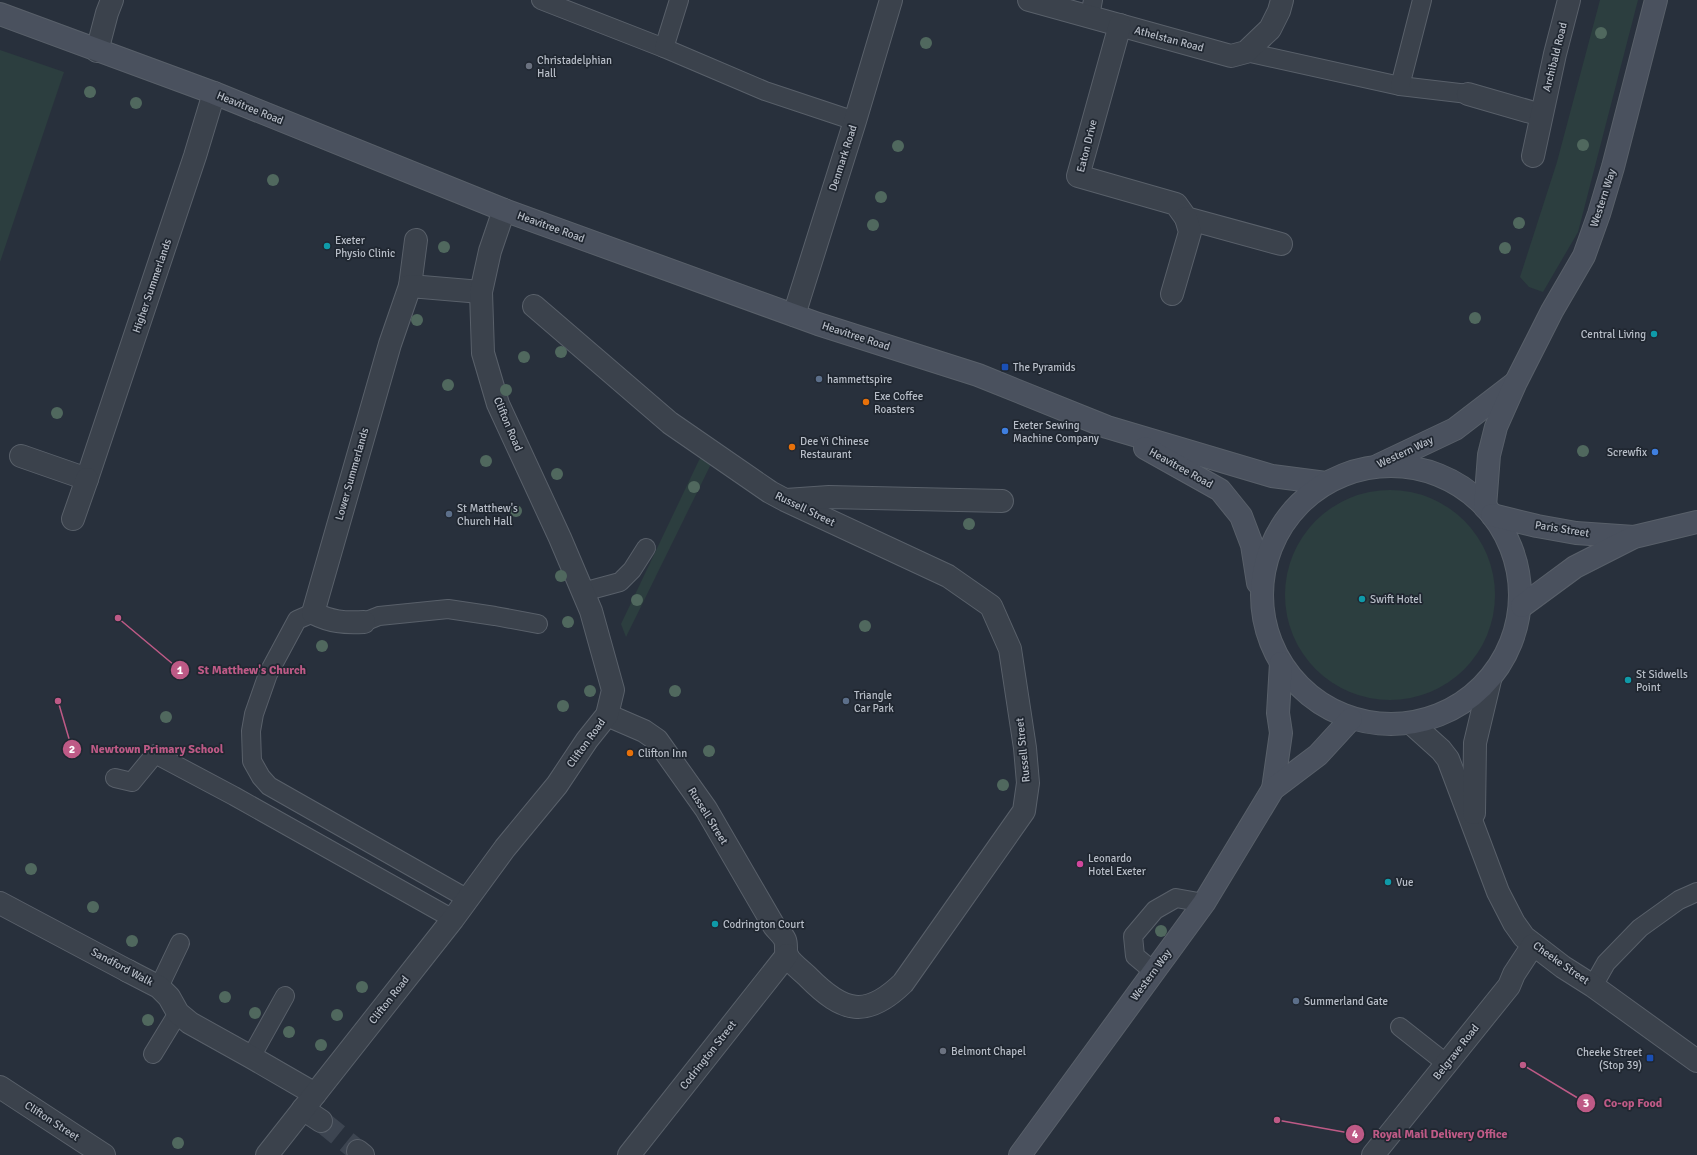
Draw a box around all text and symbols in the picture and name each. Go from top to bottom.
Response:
street label: Archibald Road [1540,21,1570,93]
street label: Athelstan Road [1133,23,1205,55]
place label: Christadelphian Hall [537,54,612,80]
marker: Christadelphian Hall [524,61,534,71]
street label: Heavitree Road [215,89,285,127]
street label: Eaton Drive [1074,118,1100,174]
street label: Denmark Road [826,123,860,193]
street label: Western Way [1587,166,1619,229]
street label: Heavitree Road [516,209,587,245]
place label: Exeter Physio Clinic [335,234,395,260]
street label: Higher Summerlands [130,237,174,335]
marker: Exeter Physio Clinic [322,241,332,251]
street label: Heavitree Road [820,319,892,353]
place label: Central Living [1581,328,1646,341]
marker: Central Living [1649,329,1659,339]
place label: The Pyramids [1013,361,1076,374]
marker: The Pyramids [1000,362,1010,372]
place label: hammettspire [827,373,892,386]
marker: hammettspire [814,374,824,384]
place label: Exe Coffee Roasters [874,390,923,416]
street label: Clifton Road [491,395,525,453]
marker: Exe Coffee Roasters [861,397,871,407]
place label: Exeter Sewing Machine Company [1013,419,1100,445]
street label: Lower Summerlands [333,426,371,522]
marker: Exeter Sewing Machine Company [1000,426,1010,436]
street label: Western Way [1375,433,1436,471]
place label: Dee Yi Chinese Restaurant [800,435,869,461]
marker: Dee Yi Chinese Restaurant [787,442,797,452]
street label: Heavitree Road [1147,445,1215,491]
place label: Screwfix [1607,446,1647,459]
marker: Screwfix [1650,447,1660,457]
street label: Russell Street [773,489,837,529]
place label: St Matthew's Church Hall [457,502,518,528]
marker: St Matthew's Church Hall [444,509,454,519]
street label: Paris Street [1534,518,1590,540]
place label: Swift Hotel [1370,593,1422,606]
marker: Swift Hotel [1357,594,1367,604]
callout: St Matthew's Church [170,658,314,682]
text: 1 [177,663,184,678]
text: St Matthew's Church [198,663,307,678]
place label: St Sidwells Point [1636,668,1688,694]
marker: St Sidwells Point [1623,675,1633,685]
place label: Triangle Car Park [854,689,894,715]
marker: Triangle Car Park [841,696,851,706]
street label: Clifton Road [564,716,608,770]
street label: Russell Street [1013,717,1033,783]
callout: Newtown Primary School [62,737,231,761]
text: 2 [69,742,75,757]
text: Newtown Primary School [91,742,224,757]
place label: Clifton Inn [638,747,687,760]
marker: Clifton Inn [625,748,635,758]
street label: Russell Street [685,785,731,847]
place label: Leonardo Hotel Exeter [1088,852,1146,878]
marker: Leonardo Hotel Exeter [1075,859,1085,869]
place label: Vue [1396,876,1413,889]
marker: Vue [1383,877,1393,887]
place label: Codrington Court [723,918,805,931]
marker: Codrington Court [710,919,720,929]
street label: Cheeke Street [1530,939,1592,987]
street label: Sandford Walk [89,945,156,989]
street label: Western Way [1128,946,1175,1003]
street label: Clifton Road [366,973,412,1027]
place label: Summerland Gate [1304,995,1388,1008]
marker: Summerland Gate [1291,996,1301,1006]
street label: Codrington Street [677,1018,739,1092]
street label: Belgrave Road [1430,1022,1482,1082]
place label: Belmont Chapel [951,1045,1026,1058]
marker: Belmont Chapel [938,1046,948,1056]
place label: Cheeke Street (Stop 39) [1576,1046,1642,1072]
marker: Cheeke Street (Stop 39) [1645,1053,1655,1063]
callout: Co-op Food [1576,1091,1670,1115]
text: 3 [1583,1096,1589,1111]
text: Co-op Food [1604,1096,1663,1111]
street label: Clifton Street [22,1098,82,1144]
callout: Royal Mail Delivery Office [1345,1122,1516,1146]
text: 4 [1352,1127,1359,1142]
text: Royal Mail Delivery Office [1373,1127,1508,1142]

